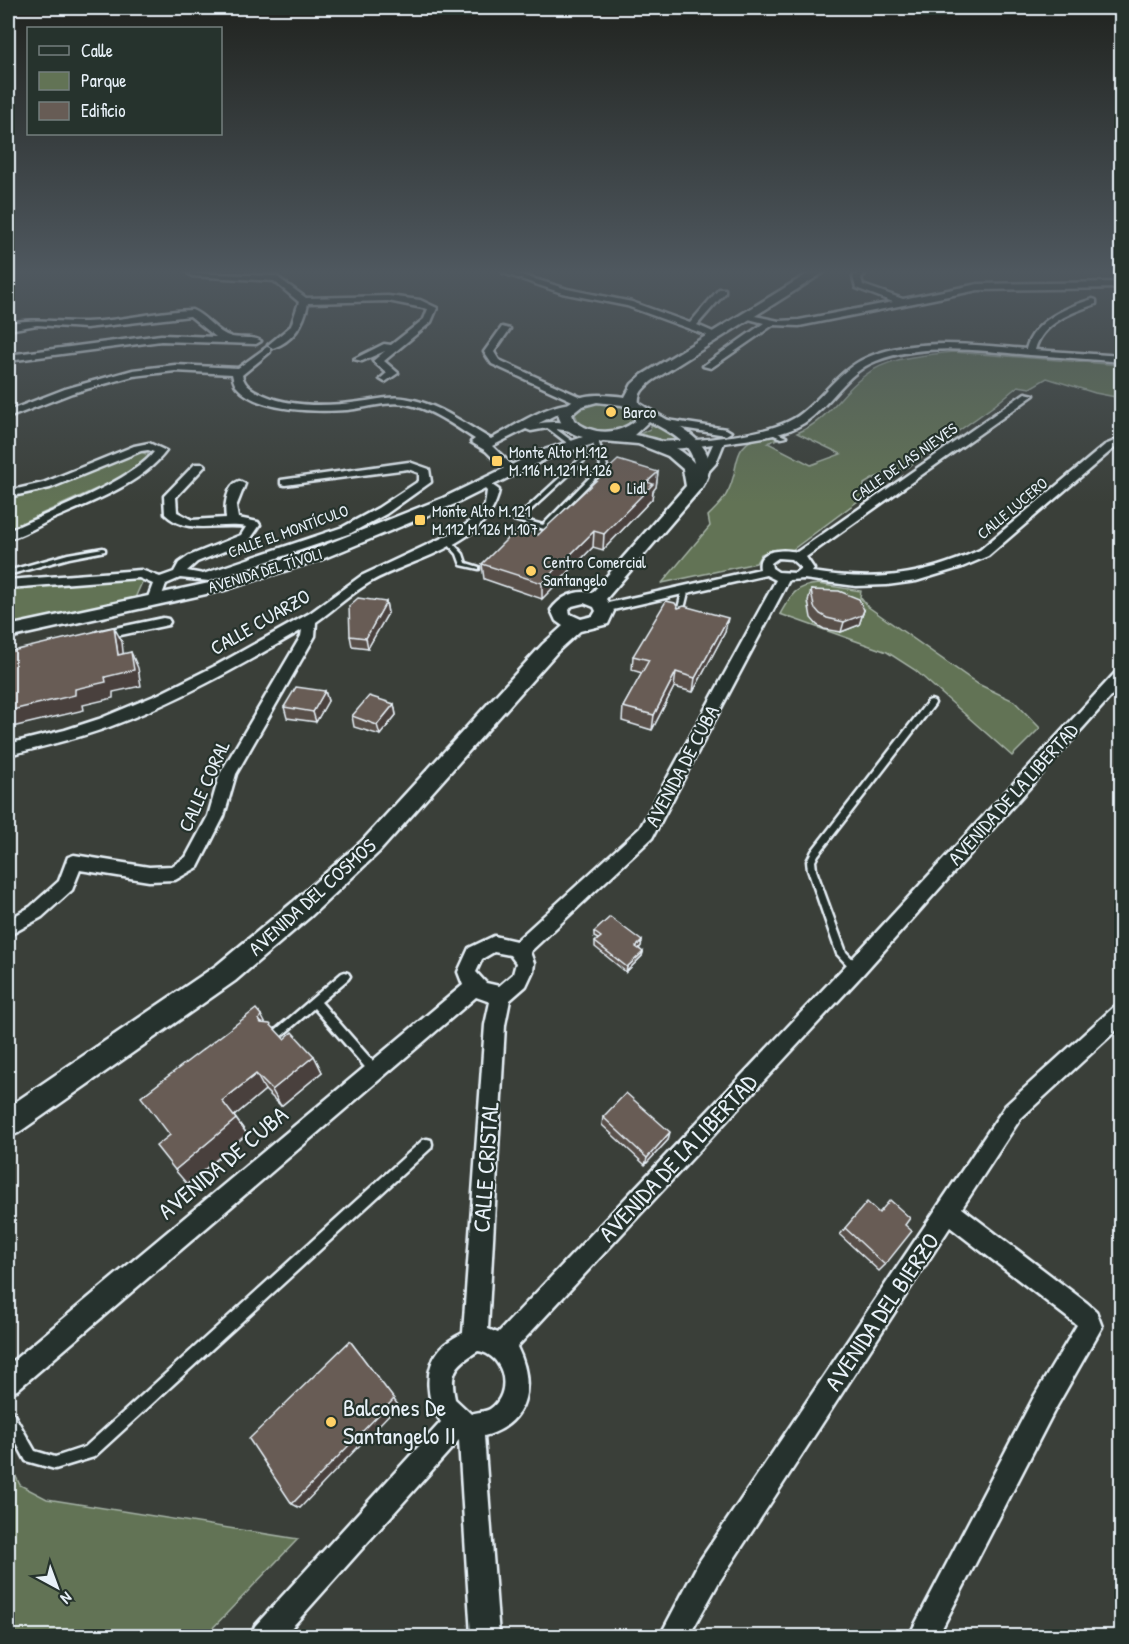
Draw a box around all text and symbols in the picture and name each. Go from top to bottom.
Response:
legend [27,27,222,135]
text: Calle [81,38,113,63]
text: Parque [81,68,126,93]
text: Edificio [81,98,125,123]
place label: Barco [623,401,657,423]
marker: Barco [604,405,618,419]
street label: CALLE DE LAS NIEVES [846,417,962,507]
place label: Monte Alto M.112 M.116 M.121 M.126 [509,441,612,481]
marker: Monte Alto M.112 M.116 M.121 M.126 [490,454,504,468]
street label: CALLE LUCERO [972,472,1052,544]
place label: Lidl [627,477,648,499]
marker: Lidl [608,481,622,495]
street label: CALLE EL MONTÍCULO [225,499,351,563]
place label: Monte Alto M.121 M.112 M.126 M.107 [432,500,538,540]
marker: Monte Alto M.121 M.112 M.126 M.107 [413,513,427,527]
street label: AVENIDA DEL TÍVOLI [205,542,325,598]
place label: Centro Comercial Santangelo [543,551,647,591]
marker: Centro Comercial Santangelo [524,564,538,578]
street label: CALLE CUARZO [205,582,315,661]
street label: AVENIDA DE CUBA [638,700,725,831]
street label: AVENIDA DE LA LIBERTAD [942,716,1084,871]
street label: CALLE CORAL [171,736,236,836]
street label: AVENIDA DEL COSMOS [242,832,381,961]
street label: AVENIDA DE LA LIBERTAD [591,1066,764,1248]
street label: AVENIDA DE CUBA [151,1098,294,1226]
street label: CALLE CRISTAL [464,1100,506,1234]
street label: AVENIDA DEL BIERZO [816,1226,946,1397]
place label: Balcones De Santangelo II [343,1391,456,1451]
marker: Balcones De Santangelo II [324,1415,338,1429]
north arrow [27,1557,87,1617]
text: N [56,1587,77,1610]

